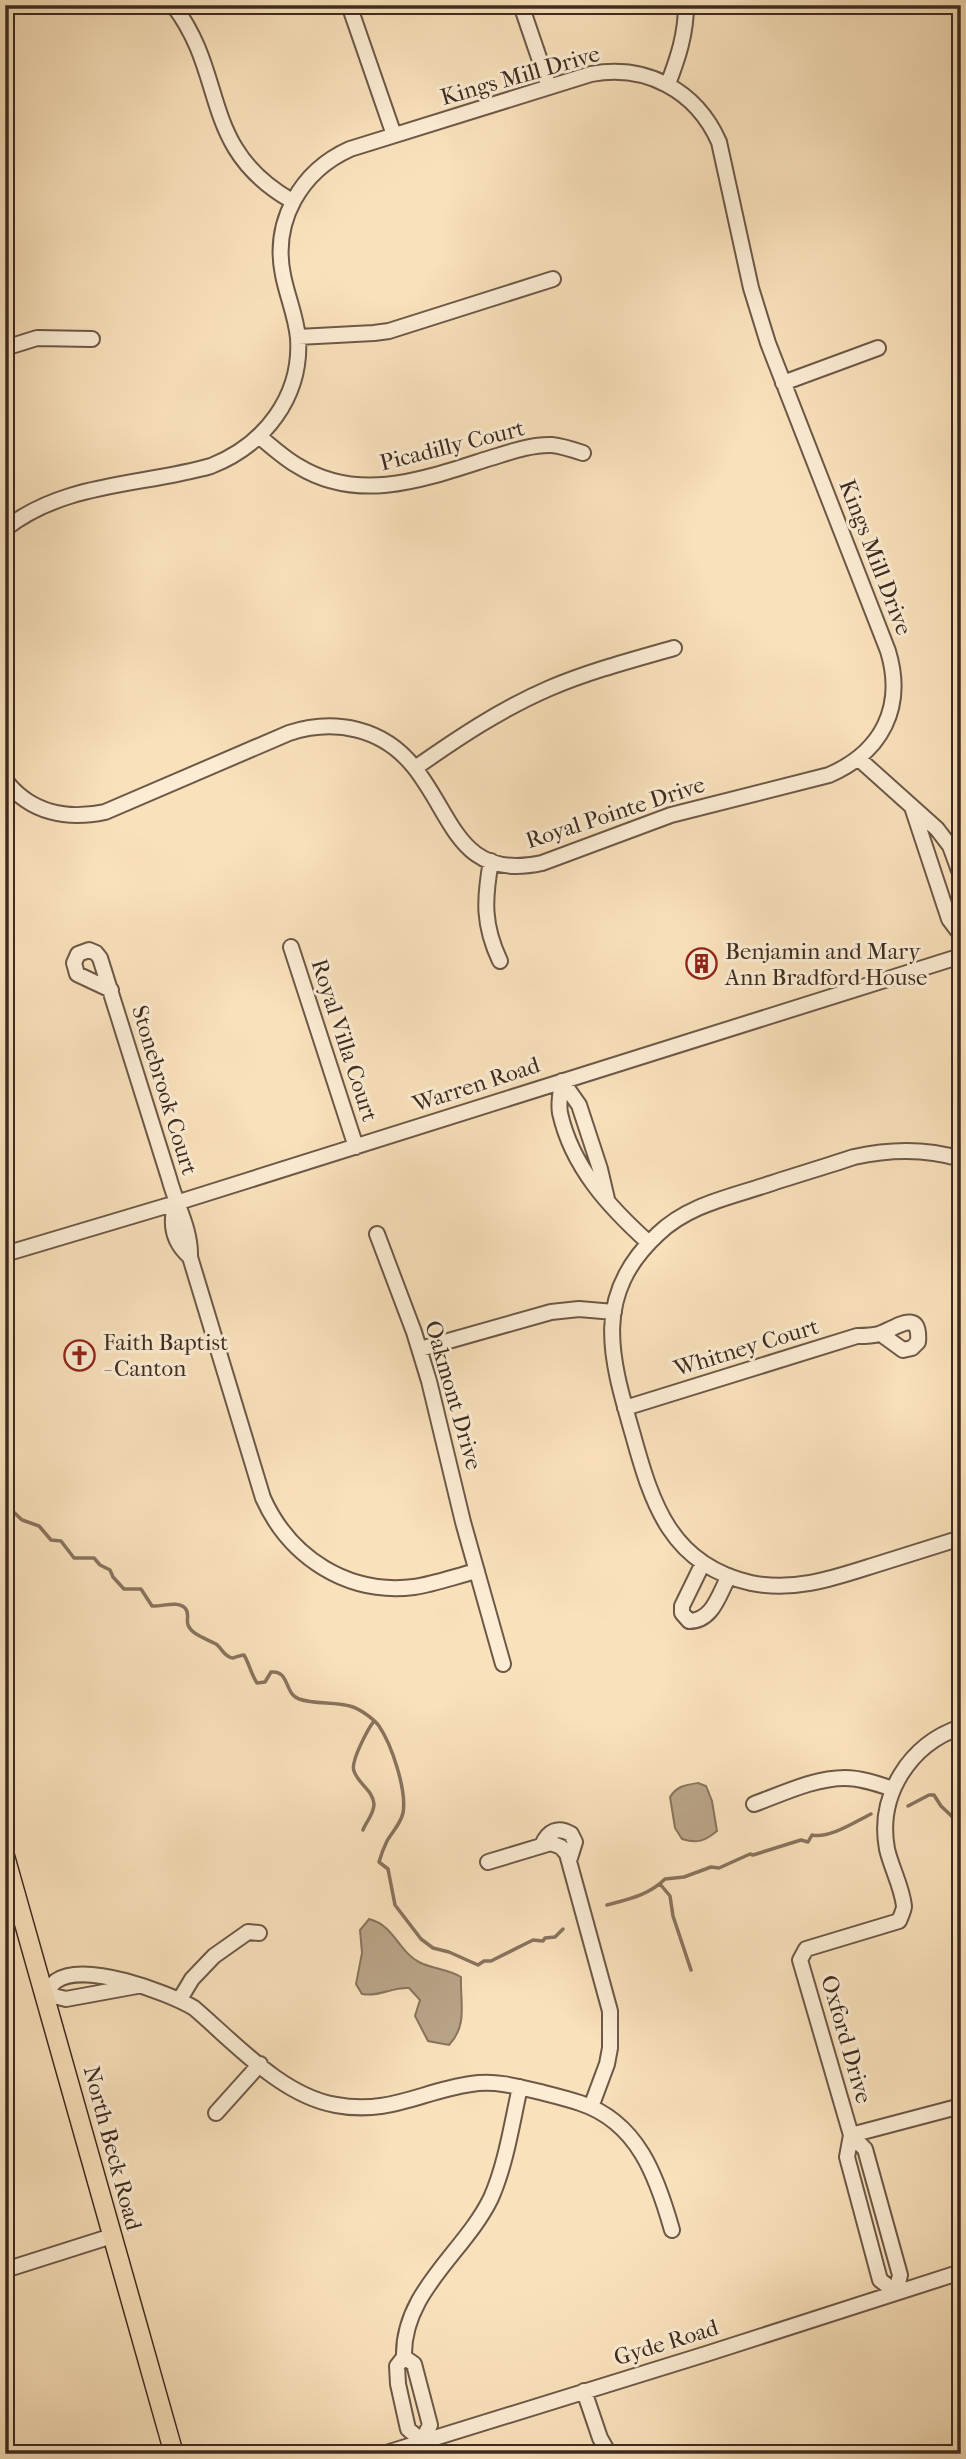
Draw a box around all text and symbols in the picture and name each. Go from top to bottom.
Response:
street label: Kings Mill Drive [437,40,603,111]
street label: Picadilly Court [377,414,527,477]
street label: Kings Mill Drive [833,476,918,639]
street label: Royal Pointe Drive [522,771,708,854]
place label: Benjamin and Mary Ann Bradford House [724,938,927,991]
building icon: Benjamin and Mary Ann Bradford House [685,947,719,981]
street label: Royal Villa Court [306,955,384,1125]
street label: Stonebrook Court [126,1002,203,1178]
street label: Warren Road [408,1051,544,1118]
street label: Whitney Court [670,1313,822,1383]
street label: Oakmont Drive [419,1318,488,1473]
place label: Faith Baptist - Canton [103,1329,228,1382]
church icon: Faith Baptist - Canton [63,1338,97,1372]
street label: Oxford Drive [815,1972,878,2106]
street label: North Beck Road [78,2063,148,2234]
street label: Gyde Road [611,2314,722,2371]

